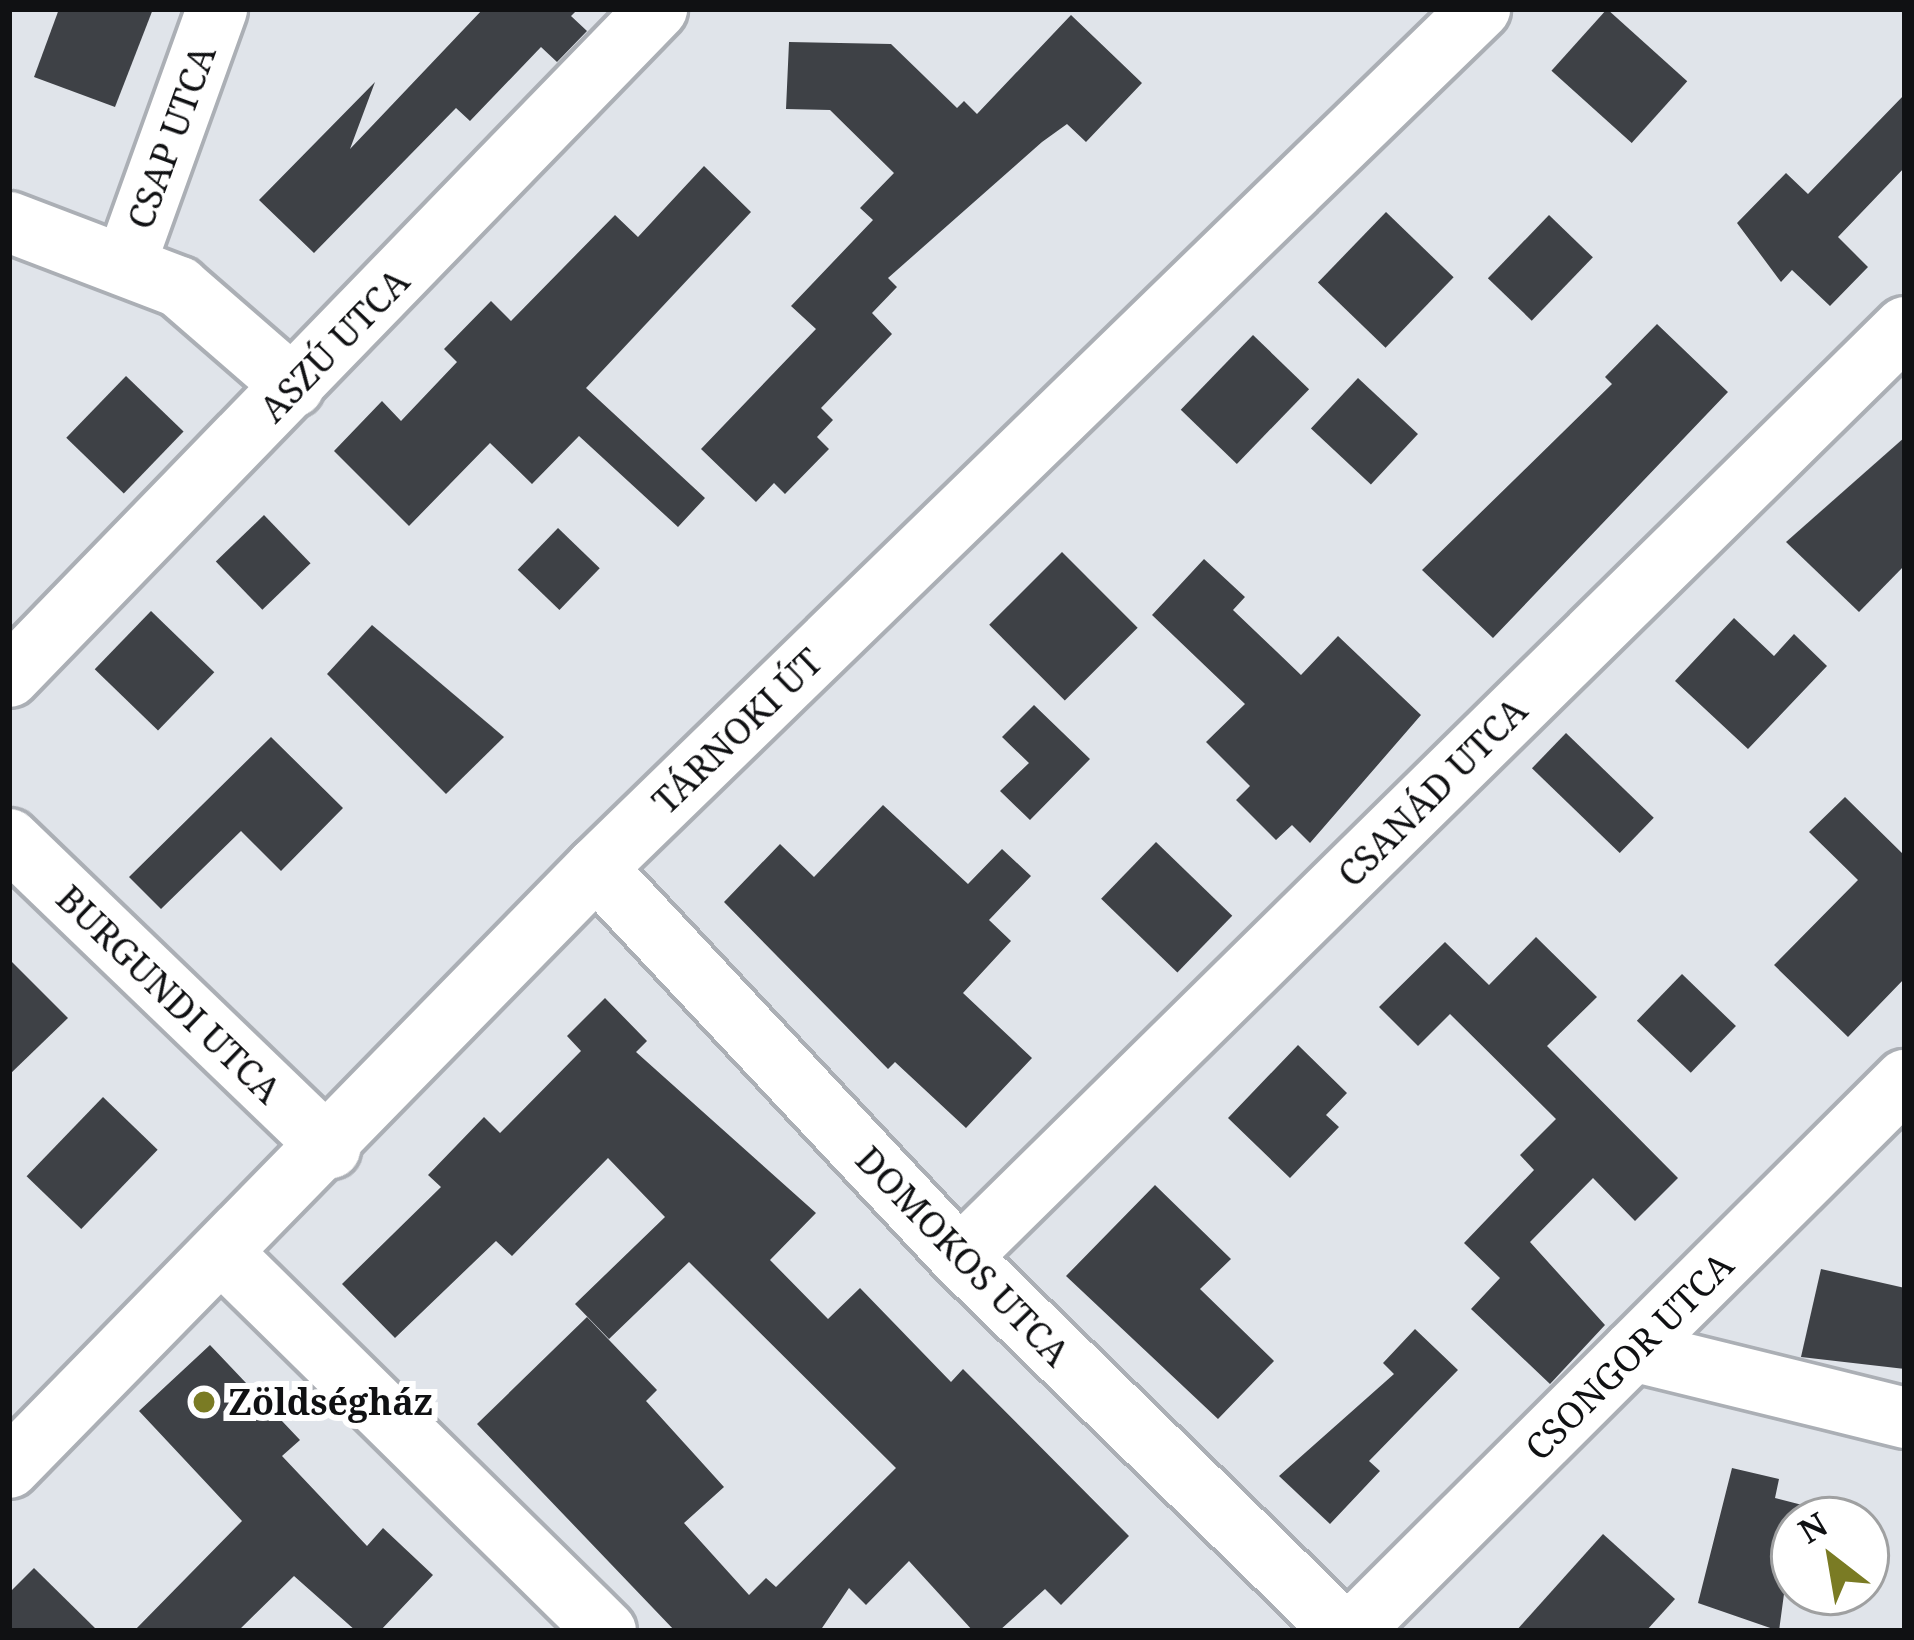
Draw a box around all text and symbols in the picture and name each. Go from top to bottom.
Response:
street label: CSAP UTCA [118,39,224,235]
street label: ASZÚ UTCA [250,259,418,431]
street label: TÁRNOKI ÚT [643,639,831,823]
street label: CSANÁD UTCA [1329,689,1535,895]
street label: BURGUNDI UTCA [48,876,290,1112]
street label: DOMOKOS UTCA [847,1137,1079,1375]
street label: CSONGOR UTCA [1516,1243,1742,1469]
place label: Zöldségház [228,1380,433,1424]
marker: Zöldségház [191,1389,217,1415]
north arrow [1770,1496,1890,1616]
text: N [1790,1501,1835,1553]

